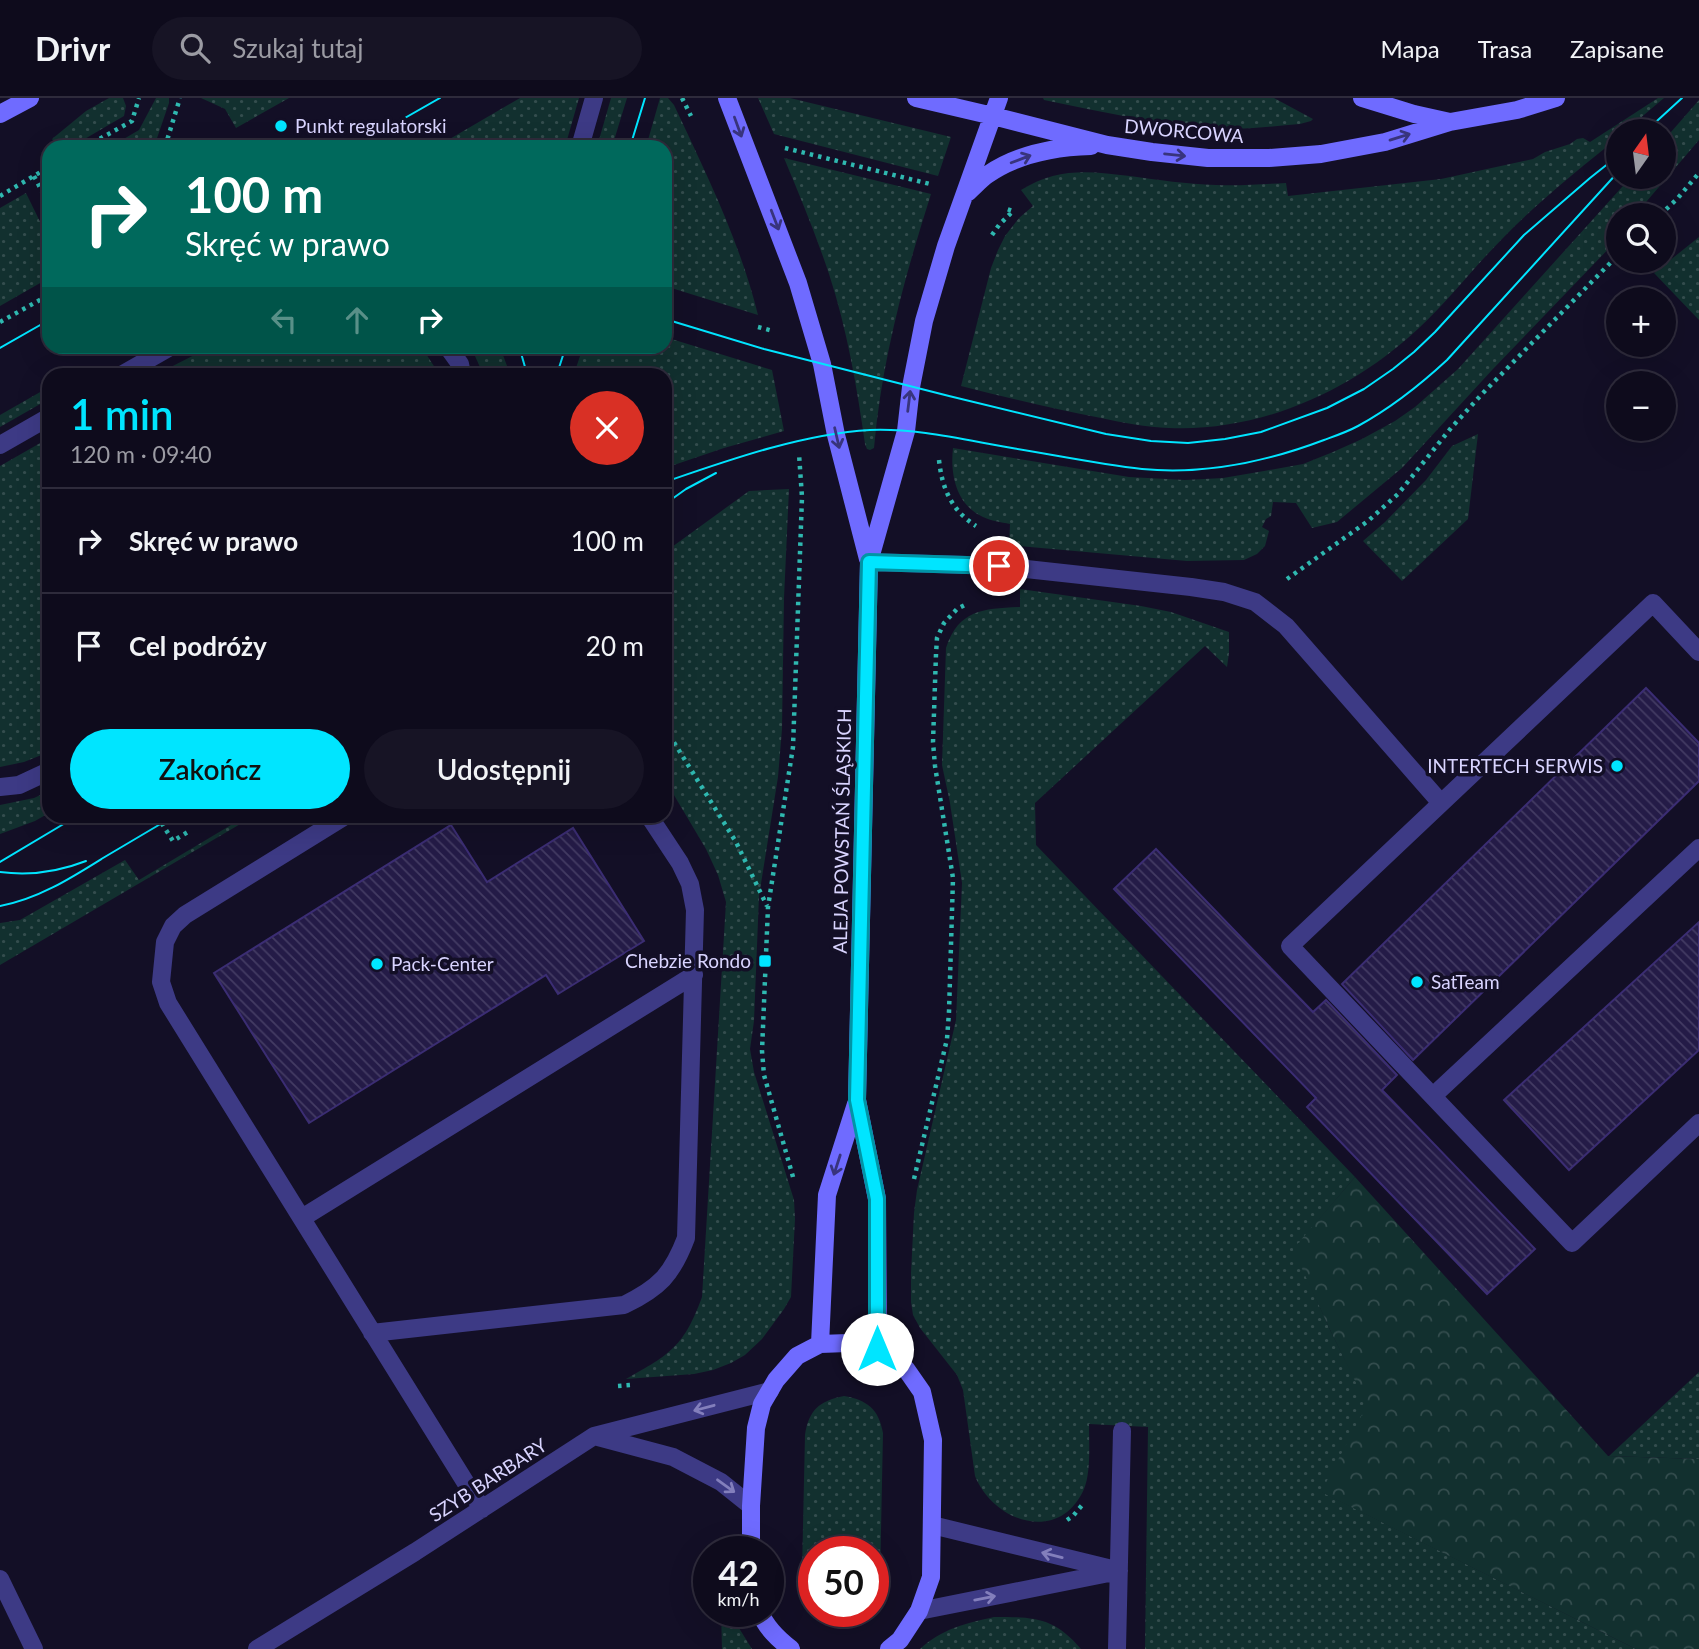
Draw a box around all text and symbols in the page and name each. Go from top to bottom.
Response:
search box [152,17,642,80]
text: Drivr [35,28,110,68]
icon: search [176,29,214,67]
text: Szukaj tutaj [232,32,363,64]
text: Mapa [1381,34,1440,63]
text: Trasa [1478,34,1532,63]
text: Zapisane [1570,34,1664,63]
place label: Punkt regulatorski [295,114,447,137]
street label: DWORCOWA [1123,114,1245,147]
one-way arrow [733,116,746,138]
marker: Punkt regulatorski [273,118,289,134]
north arrow [1606,119,1676,189]
map controls [1606,119,1676,441]
one-way arrow [1389,130,1411,143]
one-way arrow [1163,149,1186,162]
one-way arrow [1010,151,1031,164]
text: 100 m [185,165,323,223]
icon: right [70,168,161,259]
button: search [1606,203,1676,273]
one-way arrow [769,208,782,230]
text: Skręć w prawo [185,224,390,263]
button: + [1606,287,1676,357]
icon: left [265,301,303,339]
icon: ahead [338,301,376,339]
icon: right [411,301,449,339]
button: − [1606,371,1676,441]
text: 1 min [70,389,174,439]
one-way arrow [903,390,916,413]
button: close [570,391,644,465]
one-way arrow [831,426,844,449]
text: 120 m · 09:40 [70,440,212,468]
icon: right [70,522,108,560]
text: Skręć w prawo [129,525,298,557]
text: 100 m [571,525,644,557]
pin [969,536,1029,596]
icon: arrive [980,547,1018,585]
icon: arrive [70,627,108,665]
text: Cel podróży [129,630,267,662]
text: 20 m [586,630,644,662]
street label: ALEJA POWSTAŃ ŚLĄSKICH [828,708,855,954]
button: Zakończ [70,729,350,809]
button: Udostępnij [364,729,644,809]
place label: INTERTECH SERWIS [1427,754,1603,777]
marker: INTERTECH SERWIS [1609,758,1625,774]
place label: Chebzie Rondo [625,949,751,972]
place label: Pack-Center [391,952,494,975]
marker: Chebzie Rondo [757,953,773,969]
marker: Pack-Center [369,956,385,972]
place label: SatTeam [1431,970,1500,993]
marker: SatTeam [1409,974,1425,990]
one-way arrow [829,1154,842,1176]
position arrow [840,1312,914,1386]
one-way arrow [693,1402,716,1415]
street label: SZYB BARBARY [425,1433,551,1526]
one-way arrow [716,1479,735,1494]
speed limit sign: 50 [798,1536,889,1627]
one-way arrow [1041,1548,1064,1561]
text: 42 [718,1551,759,1593]
text: km/h [717,1588,760,1610]
one-way arrow [973,1590,996,1604]

